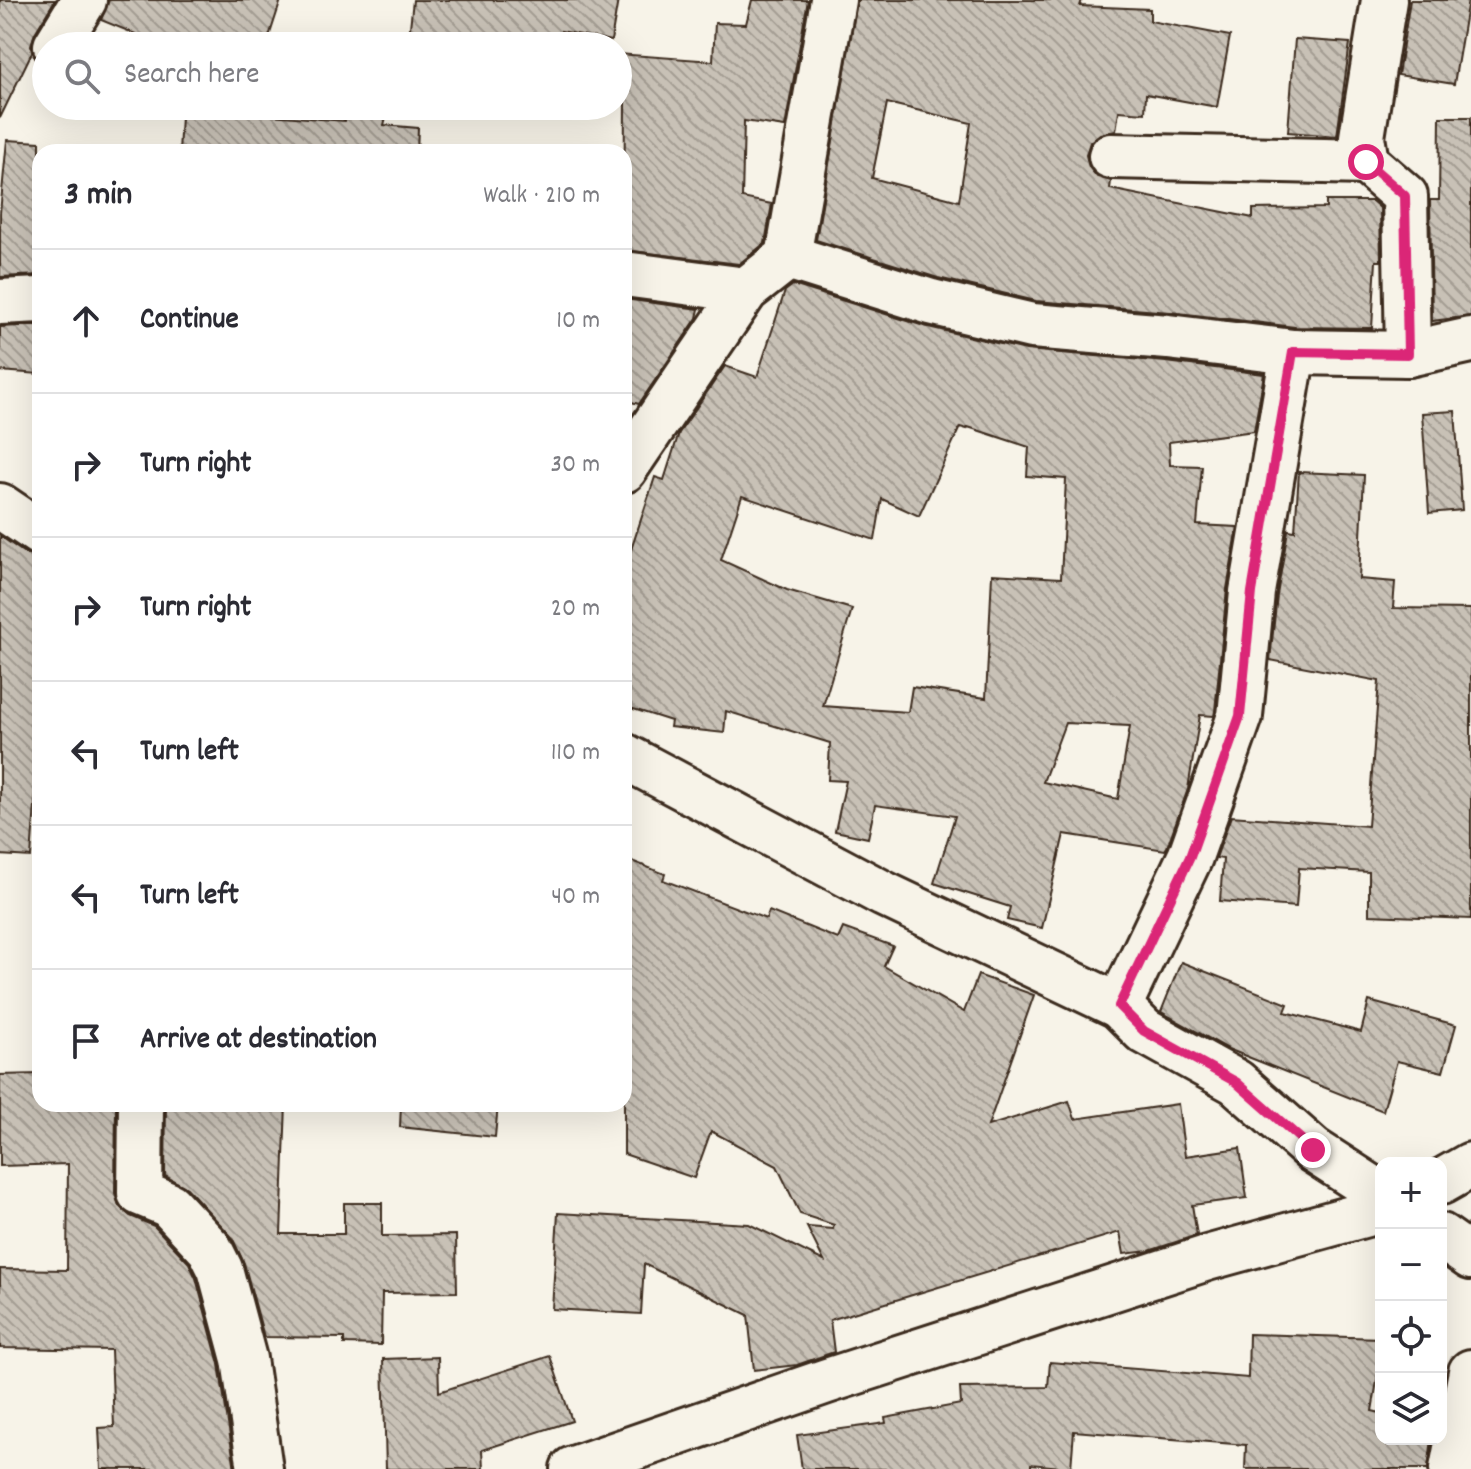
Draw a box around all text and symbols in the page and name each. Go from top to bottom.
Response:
search box [32,32,632,120]
icon: search [60,54,104,98]
text: Search here [124,55,260,98]
route start [1348,144,1384,180]
text: 3 min [64,172,132,221]
text: Walk · 210 m [483,178,600,215]
icon: ahead [64,299,108,343]
text: Continue [140,300,239,343]
text: 10 m [556,303,600,340]
icon: right [64,443,108,487]
text: Turn right [140,444,251,487]
text: 30 m [550,447,600,484]
icon: right [64,587,108,631]
text: Turn right [140,588,251,631]
text: 20 m [551,591,600,628]
icon: left [64,731,108,775]
text: Turn left [140,732,239,775]
text: 110 m [551,735,600,772]
icon: left [64,875,108,919]
text: Turn left [140,876,239,919]
text: 40 m [551,879,600,916]
icon: arrive [64,1019,108,1063]
text: Arrive at destination [140,1020,377,1063]
route end [1295,1132,1331,1168]
map controls [1375,1157,1447,1445]
button: + [1375,1157,1447,1229]
button: − [1375,1229,1447,1301]
button: locate [1375,1301,1447,1373]
button: layers [1375,1373,1447,1445]

